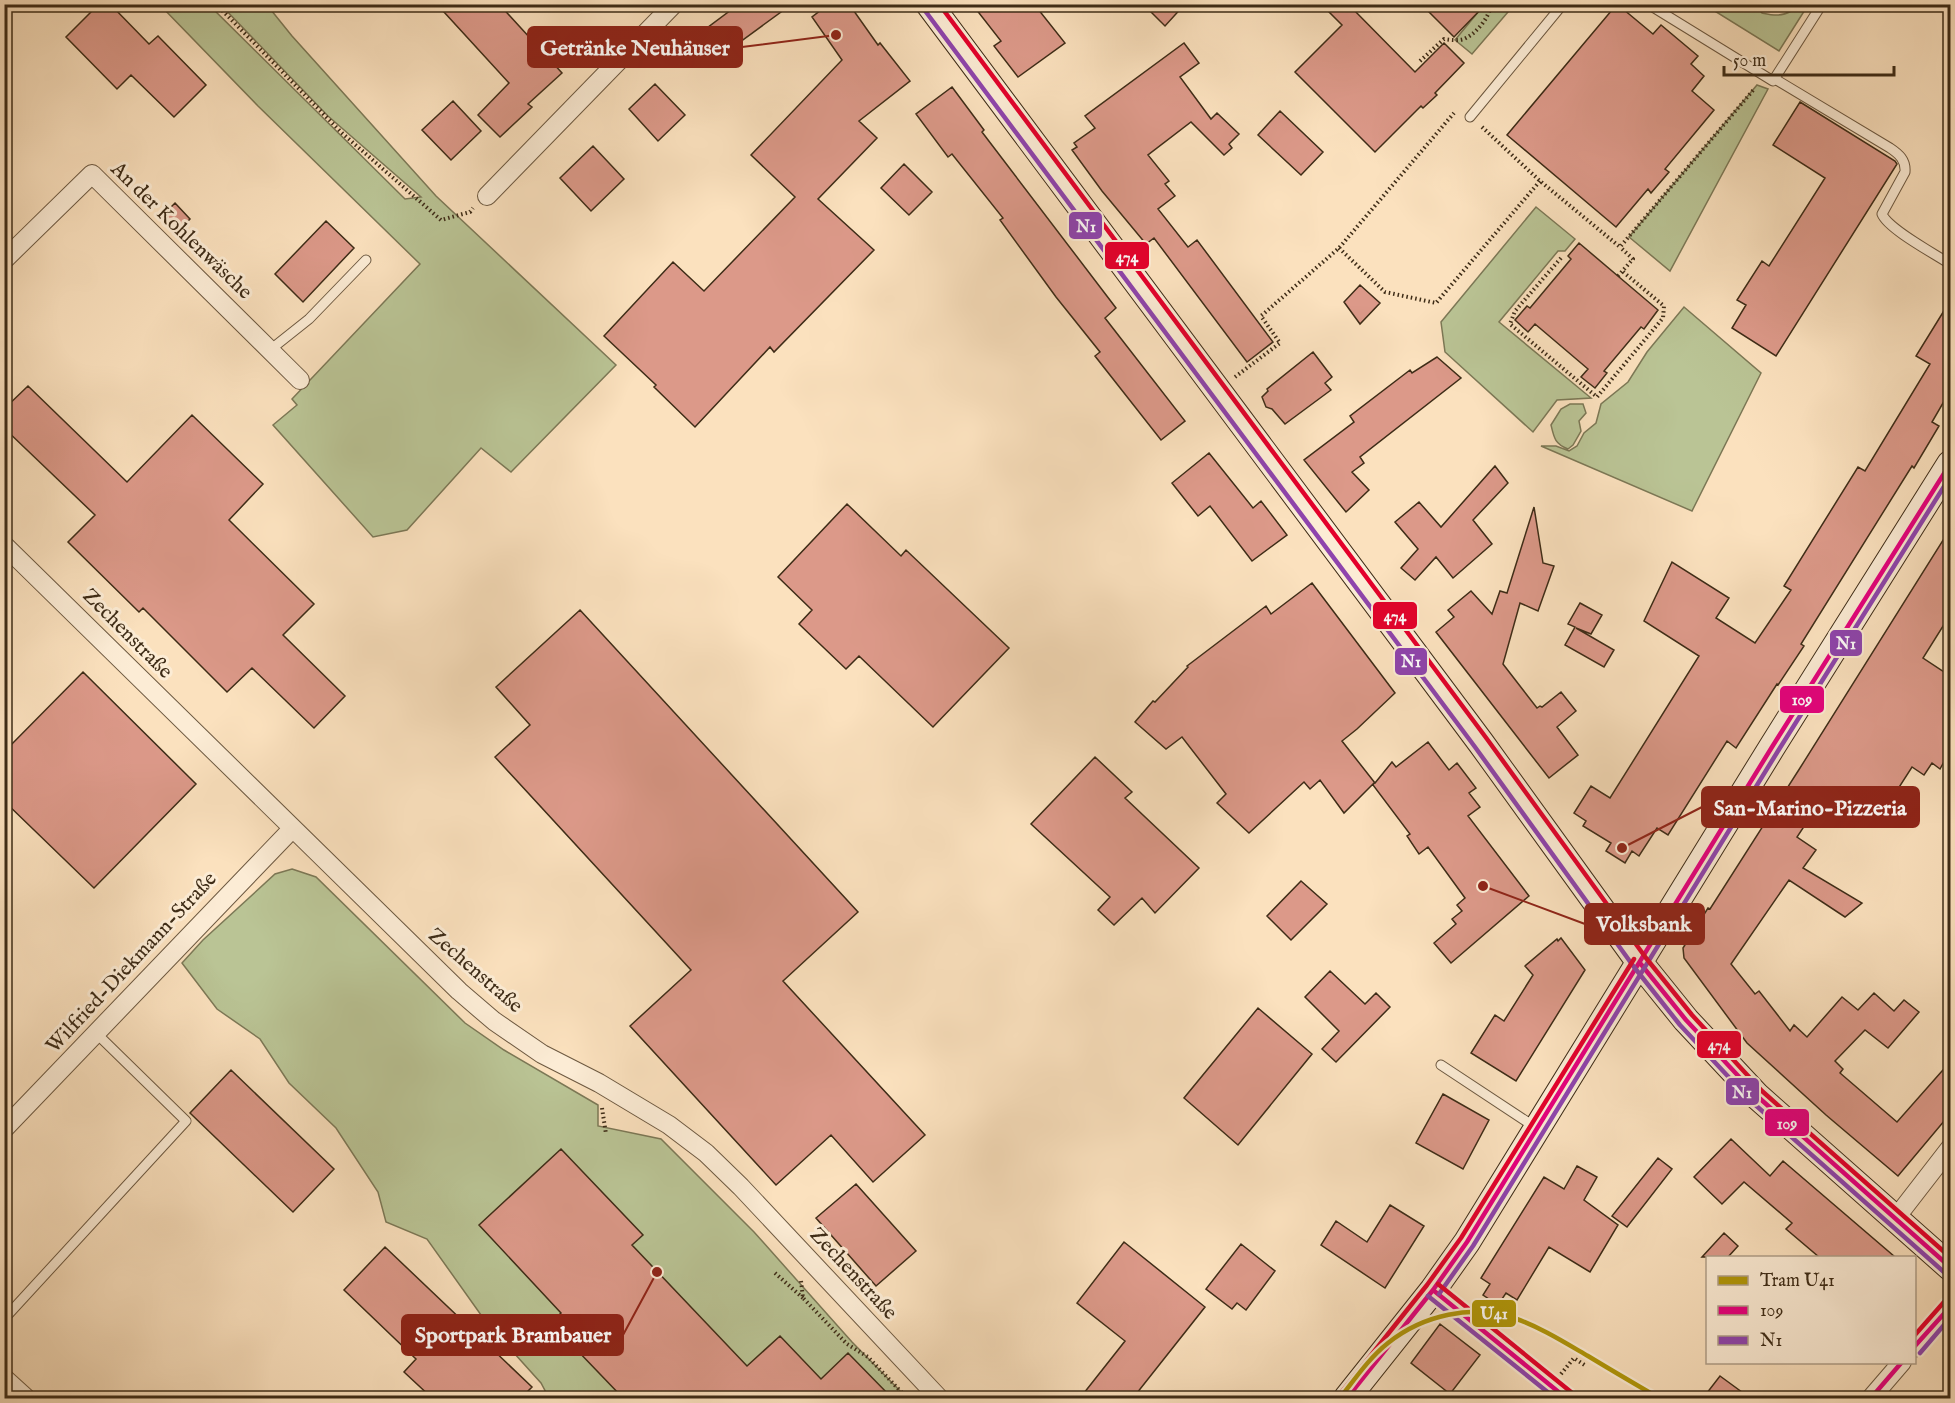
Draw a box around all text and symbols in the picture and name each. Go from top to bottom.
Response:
callout: Getränke Neuhäuser [528,27,742,67]
text: Getränke Neuhäuser [540,35,731,63]
scale bar [1724,39,1894,77]
text: 50 m [1733,50,1766,73]
street label: An der Kohlenwäsche [104,156,258,306]
line badge: N1 [1068,211,1103,240]
text: N1 [1075,218,1096,238]
line badge: 474 [1104,241,1150,270]
text: 474 [1116,248,1139,268]
street label: Zechenstraße [76,583,178,685]
line badge: 474 [1372,601,1418,630]
text: 474 [1384,607,1407,627]
line badge: N1 [1829,629,1863,657]
text: N1 [1835,635,1856,655]
line badge: N1 [1394,647,1428,676]
text: N1 [1400,653,1421,673]
line badge: 109 [1779,685,1825,714]
text: 109 [1792,691,1812,711]
callout: San-Marino-Pizzeria [1702,787,1919,827]
text: San-Marino-Pizzeria [1713,795,1907,823]
street label: Wilfried-Diekmann-Straße [41,866,224,1060]
callout: Volksbank [1585,904,1704,944]
text: Volksbank [1595,911,1693,939]
street label: Zechenstraße [422,922,528,1020]
line badge: 474 [1696,1030,1742,1059]
text: 474 [1708,1036,1731,1056]
line badge: N1 [1725,1077,1760,1106]
text: N1 [1731,1084,1752,1104]
line badge: 109 [1764,1108,1810,1137]
text: 109 [1777,1115,1797,1135]
street label: Zechenstraße [803,1222,903,1326]
legend [1706,1256,1916,1364]
text: Tram U41 [1760,1270,1835,1293]
line badge: U41 [1471,1299,1517,1328]
text: 109 [1760,1300,1783,1323]
text: U41 [1479,1305,1508,1325]
callout: Sportpark Brambauer [402,1315,623,1355]
text: Sportpark Brambauer [415,1322,612,1350]
text: N1 [1760,1330,1782,1353]

